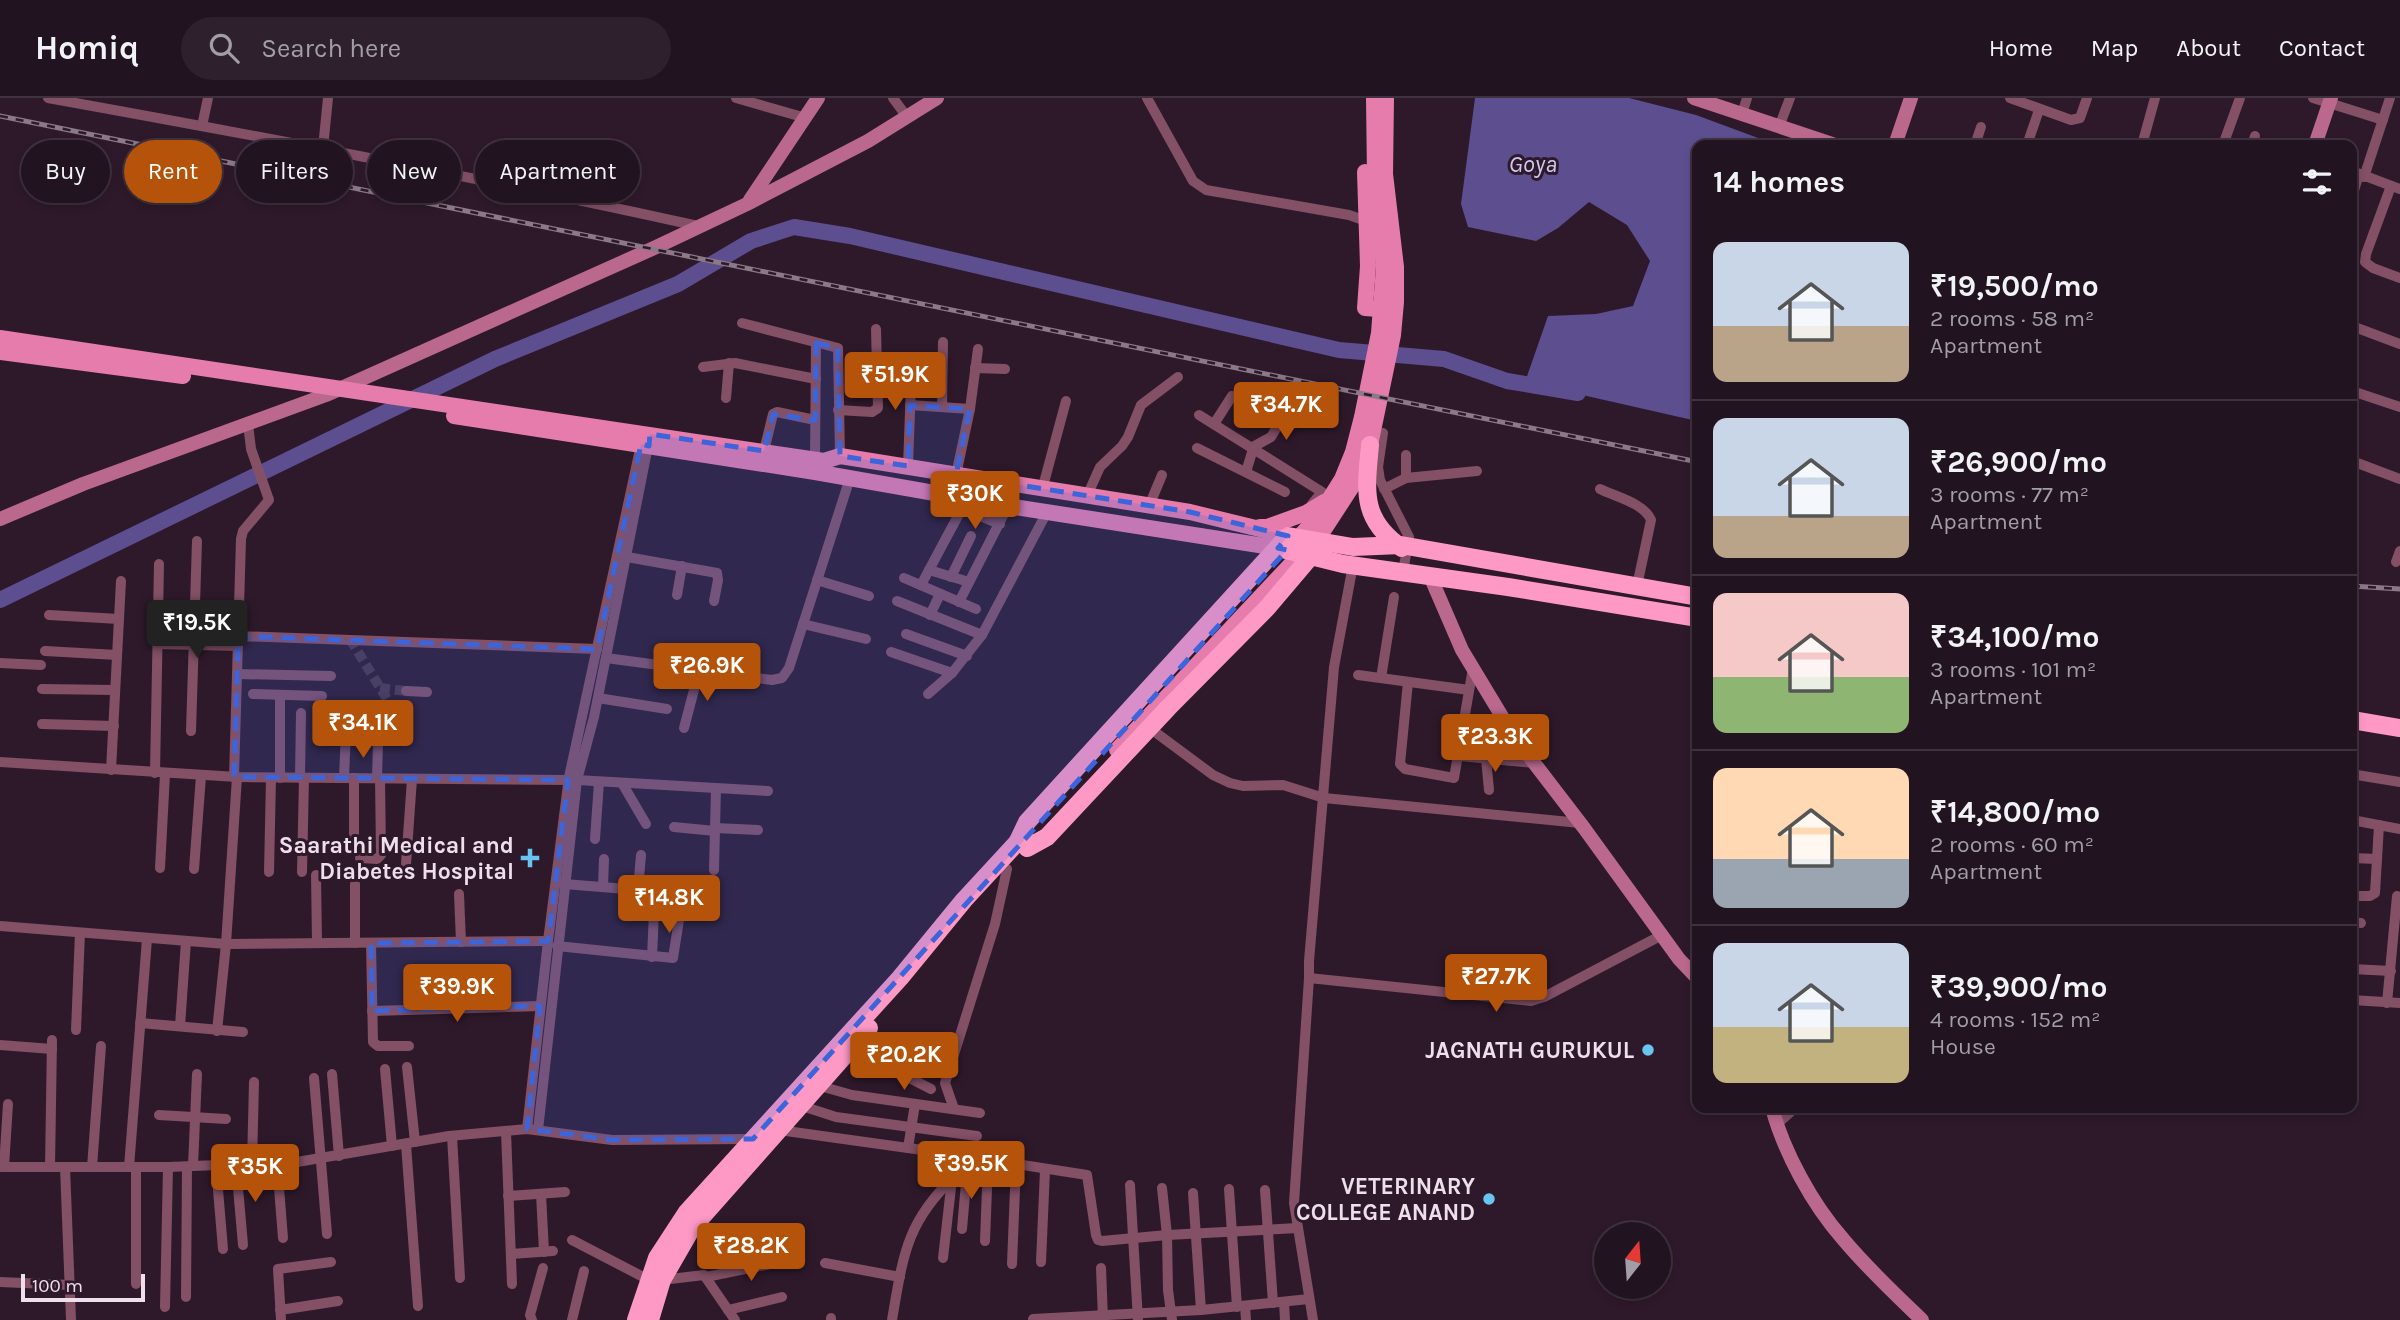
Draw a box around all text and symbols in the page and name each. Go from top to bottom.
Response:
search box [181,17,671,80]
text: Homiq [35,29,139,67]
icon: search [205,29,243,67]
text: Search here [261,33,401,64]
text: Home [1989,34,2053,62]
text: Map [2091,34,2138,62]
text: About [2176,34,2241,62]
text: Contact [2279,34,2365,62]
chip: Buy [21,140,110,203]
chip: Rent [124,140,222,203]
chip: Filters [236,140,353,203]
chip: New [367,140,461,203]
chip: Apartment [475,140,640,203]
water label: Goya [1509,150,1557,178]
icon: filters [2298,163,2336,201]
text: 14 homes [1713,164,1845,200]
text: ₹19,500/mo [1930,268,2099,304]
icon: home [1769,270,1853,354]
text: 2 rooms · 58 m² [1930,305,2094,332]
text: Apartment [1930,332,2042,359]
pin: ₹51.9K [838,352,952,412]
text: ₹51.9K [861,361,929,388]
pin: ₹34.7K [1229,382,1343,442]
text: ₹34.7K [1250,391,1322,418]
text: ₹26,900/mo [1930,444,2107,480]
icon: home [1769,446,1853,530]
pin: ₹30K [934,472,1016,531]
text: ₹30K [946,480,1004,507]
text: 3 rooms · 77 m² [1930,481,2089,508]
text: Apartment [1930,508,2042,535]
pin: ₹19.5K [140,601,254,660]
text: ₹19.5K [163,609,231,636]
text: ₹34,100/mo [1930,619,2100,655]
icon: home [1769,621,1853,705]
pin: ₹26.9K [650,644,764,703]
text: ₹26.9K [669,652,745,679]
text: 3 rooms · 101 m² [1930,656,2096,683]
text: Apartment [1930,683,2042,710]
pin: ₹34.1K [306,700,420,760]
text: ₹34.1K [328,709,398,736]
pin: ₹23.3K [1438,714,1552,774]
text: ₹23.3K [1457,723,1533,750]
text: ₹14,800/mo [1930,794,2100,830]
icon: home [1769,796,1853,880]
text: 2 rooms · 60 m² [1930,831,2094,858]
place label: Saarathi Medical and Diabetes Hospital [279,832,514,885]
marker: Saarathi Medical and Diabetes Hospital [520,848,540,868]
text: Apartment [1930,858,2042,885]
pin: ₹14.8K [612,876,726,935]
text: ₹14.8K [634,884,704,911]
pin: ₹27.7K [1439,954,1553,1014]
text: ₹27.7K [1461,963,1531,990]
pin: ₹39.9K [400,964,514,1024]
text: ₹39,900/mo [1930,969,2108,1005]
icon: home [1769,971,1853,1055]
text: ₹39.9K [419,973,495,1000]
text: 4 rooms · 152 m² [1930,1006,2101,1033]
pin: ₹20.2K [847,1032,961,1092]
text: House [1930,1033,1996,1060]
place label: JAGNATH GURUKUL [1425,1037,1634,1064]
text: ₹20.2K [866,1041,942,1068]
marker: JAGNATH GURUKUL [1640,1042,1656,1058]
pin: ₹39.5K [914,1142,1028,1201]
pin: ₹35K [214,1144,296,1204]
text: ₹39.5K [934,1150,1008,1177]
text: ₹35K [227,1153,283,1180]
place label: VETERINARY COLLEGE ANAND [1296,1173,1476,1226]
marker: VETERINARY COLLEGE ANAND [1481,1191,1497,1207]
north arrow [1594,1222,1671,1298]
map controls [1594,1222,1671,1299]
pin: ₹28.2K [694,1224,808,1283]
text: ₹28.2K [713,1232,789,1259]
scale bar [21,1271,145,1303]
text: 100 m [32,1275,83,1297]

